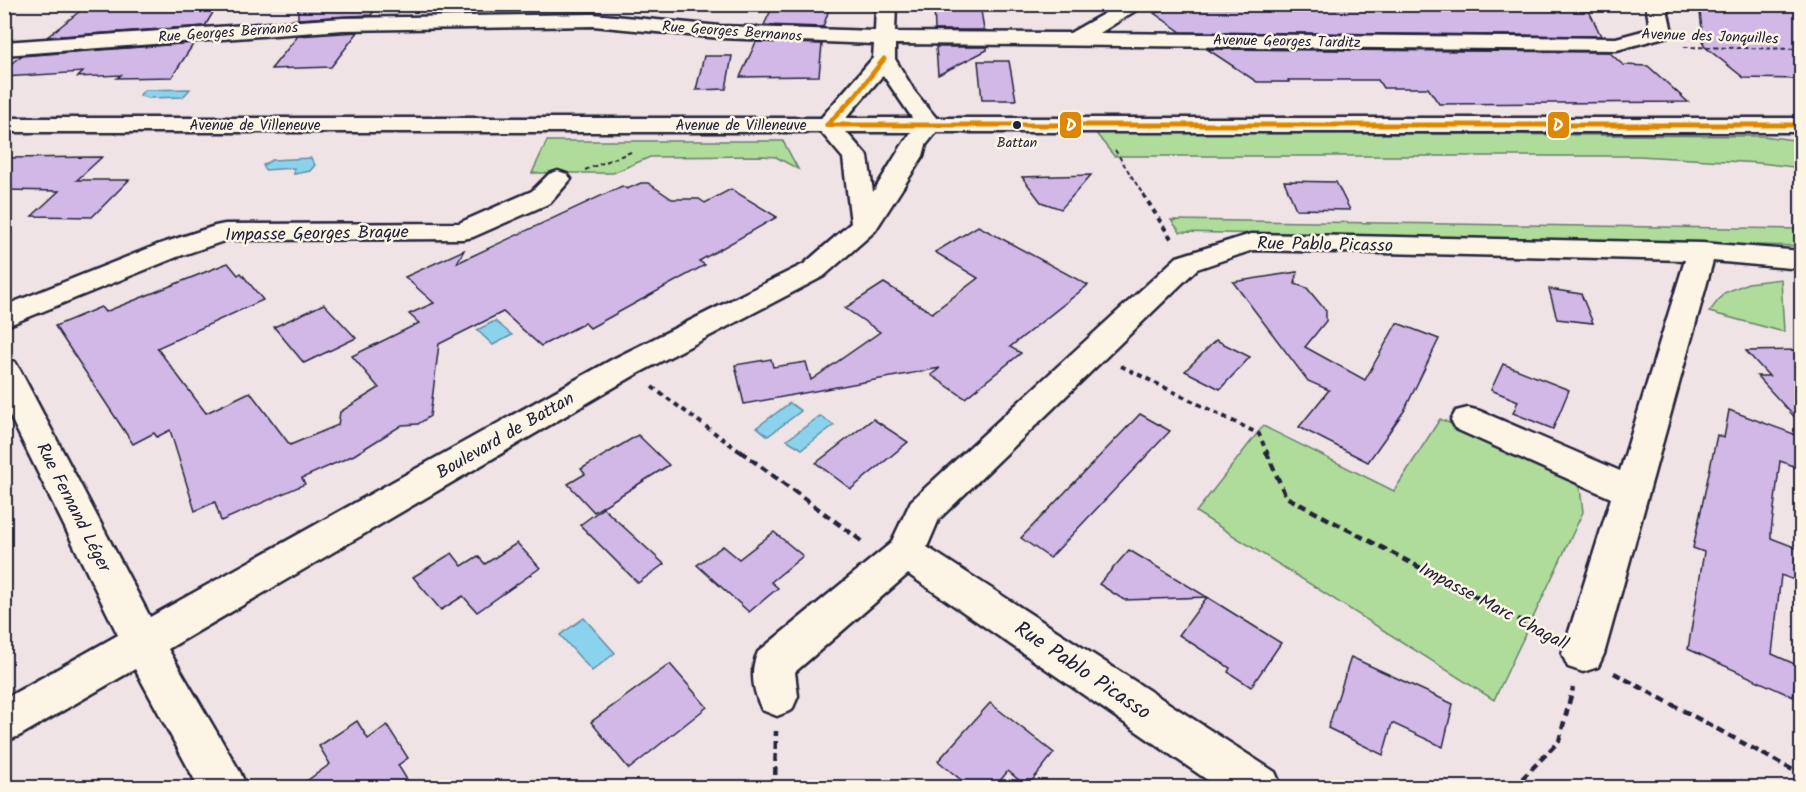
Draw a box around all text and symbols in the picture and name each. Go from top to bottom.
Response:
street label: Rue Georges Bernanos [661,15,803,49]
street label: Rue Georges Bernanos [157,16,299,50]
street label: Avenue des Jonquilles [1641,23,1779,51]
street label: Avenue Georges Tarditz [1213,29,1361,55]
line badge: D [1059,111,1082,139]
line badge: D [1547,111,1570,139]
street label: Avenue de Villeneuve [189,114,321,138]
street label: Avenue de Villeneuve [675,114,807,138]
text: D [1066,114,1077,139]
text: D [1553,114,1564,139]
marker: Battan [1011,119,1023,131]
place label: Battan [997,132,1037,154]
street label: Impasse Georges Braque [225,218,409,251]
street label: Rue Pablo Picasso [1257,230,1393,261]
street label: Boulevard de Battan [431,385,580,488]
street label: Rue Fernand Léger [27,438,118,579]
street label: Impasse Marc Chagall [1413,556,1574,659]
street label: Rue Pablo Picasso [1007,613,1157,729]

